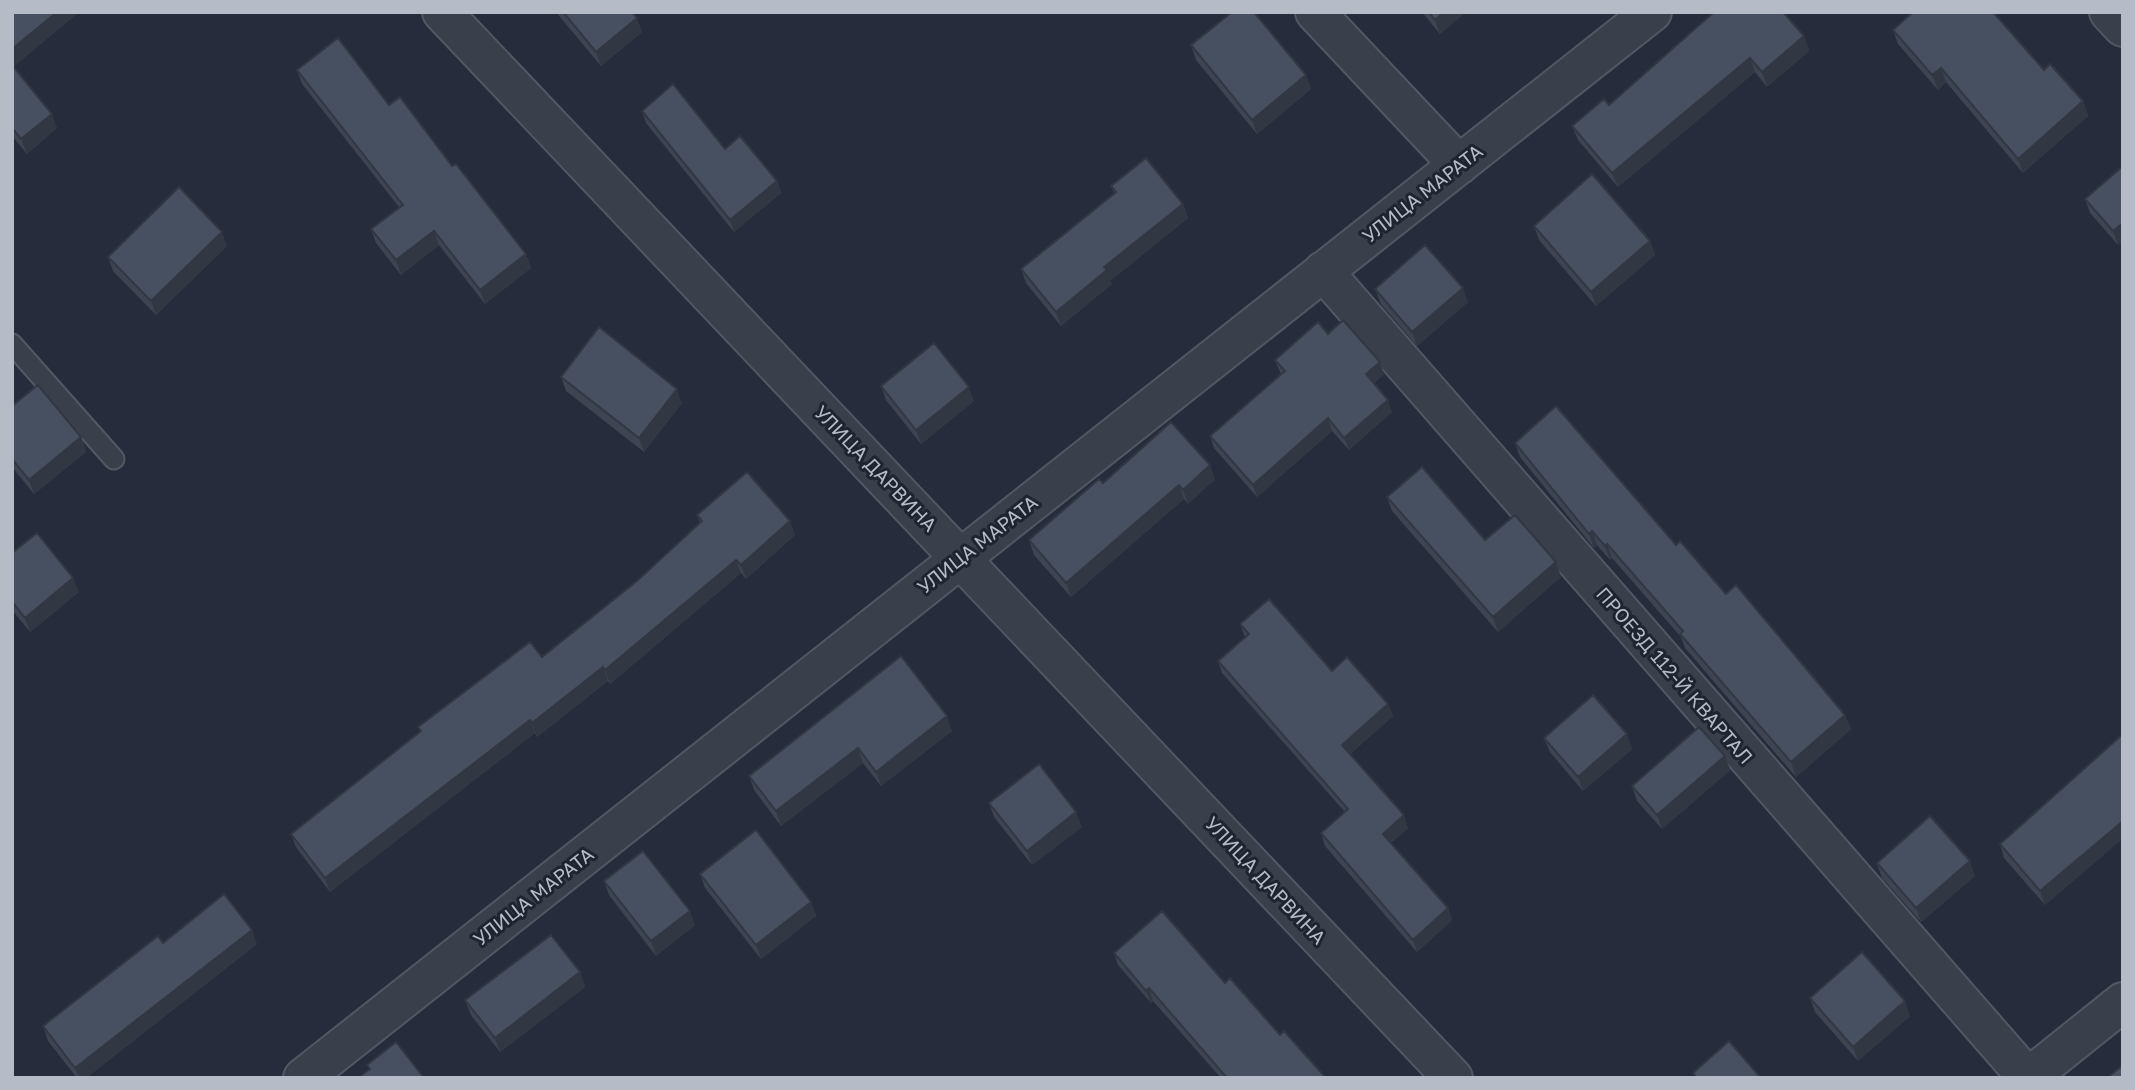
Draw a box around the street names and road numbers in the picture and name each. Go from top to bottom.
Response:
street label: УЛИЦА МАРАТА [1357,139,1487,247]
street label: УЛИЦА ДАРВИНА [810,400,942,536]
street label: УЛИЦА МАРАТА [912,490,1042,598]
street label: ПРОЕЗД 112-Й КВАРТАЛ [1592,582,1758,768]
street label: УЛИЦА ДАРВИНА [1201,811,1331,949]
street label: УЛИЦА МАРАТА [468,842,598,950]

